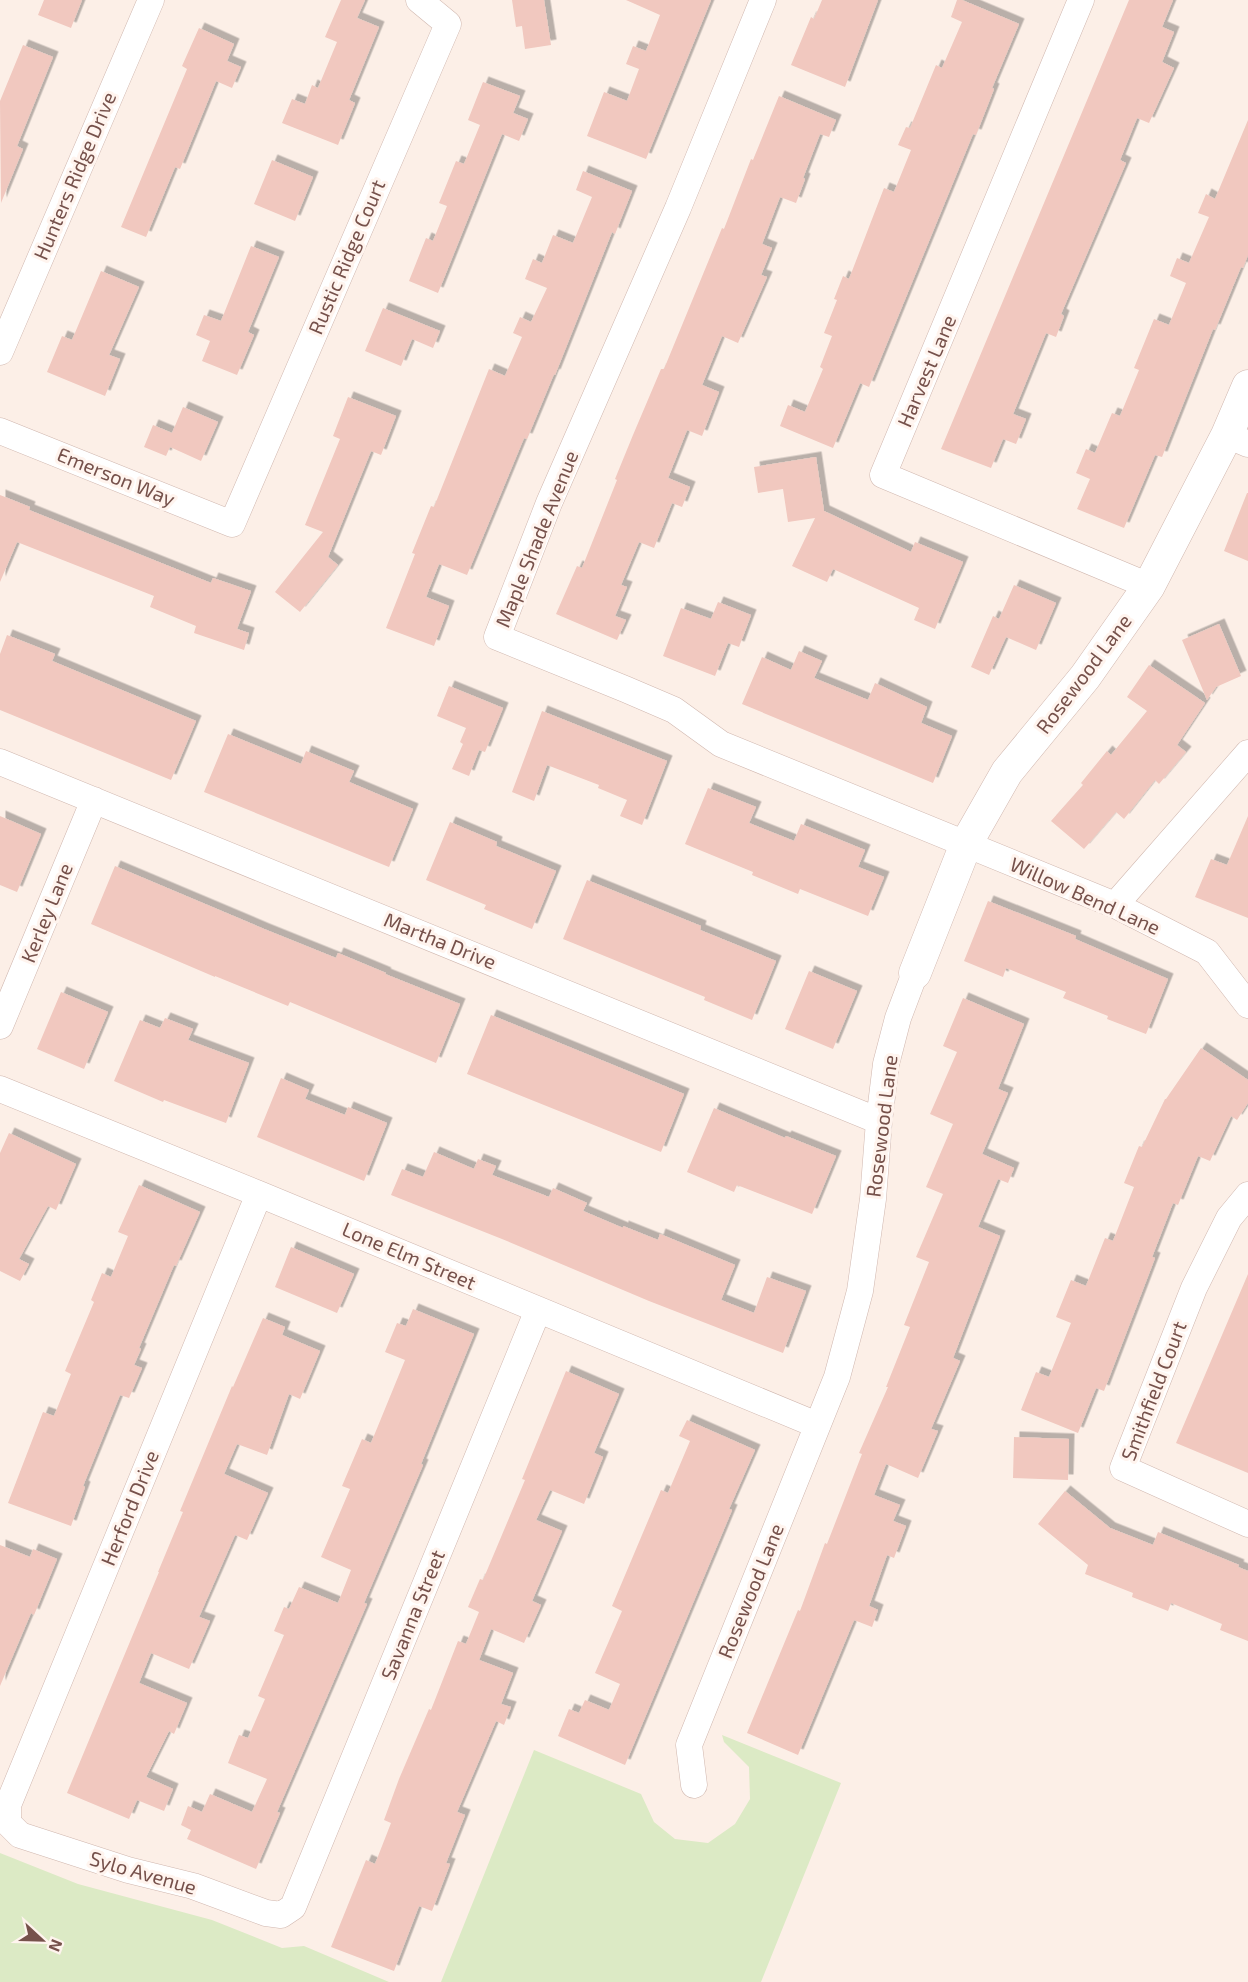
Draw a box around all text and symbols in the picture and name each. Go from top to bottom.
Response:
street label: Hunters Ridge Drive [28,88,120,263]
street label: Rustic Ridge Court [303,175,390,338]
street label: Harvest Lane [892,311,960,430]
street label: Emerson Way [54,442,179,511]
street label: Maple Shade Avenue [490,447,582,630]
street label: Rosewood Lane [1031,609,1136,738]
street label: Willow Bend Lane [1007,851,1164,939]
street label: Kerley Lane [15,859,77,966]
street label: Martha Drive [381,907,500,973]
street label: Rosewood Lane [860,1053,902,1198]
street label: Lone Elm Street [339,1216,480,1294]
street label: Smithfield Court [1115,1317,1191,1464]
street label: Herford Drive [95,1447,163,1569]
street label: Rosewood Lane [712,1520,788,1662]
street label: Savanna Street [375,1546,449,1683]
street label: Sylo Avenue [87,1845,199,1899]
north arrow [12,1910,72,1970]
text: N [45,1937,67,1955]

